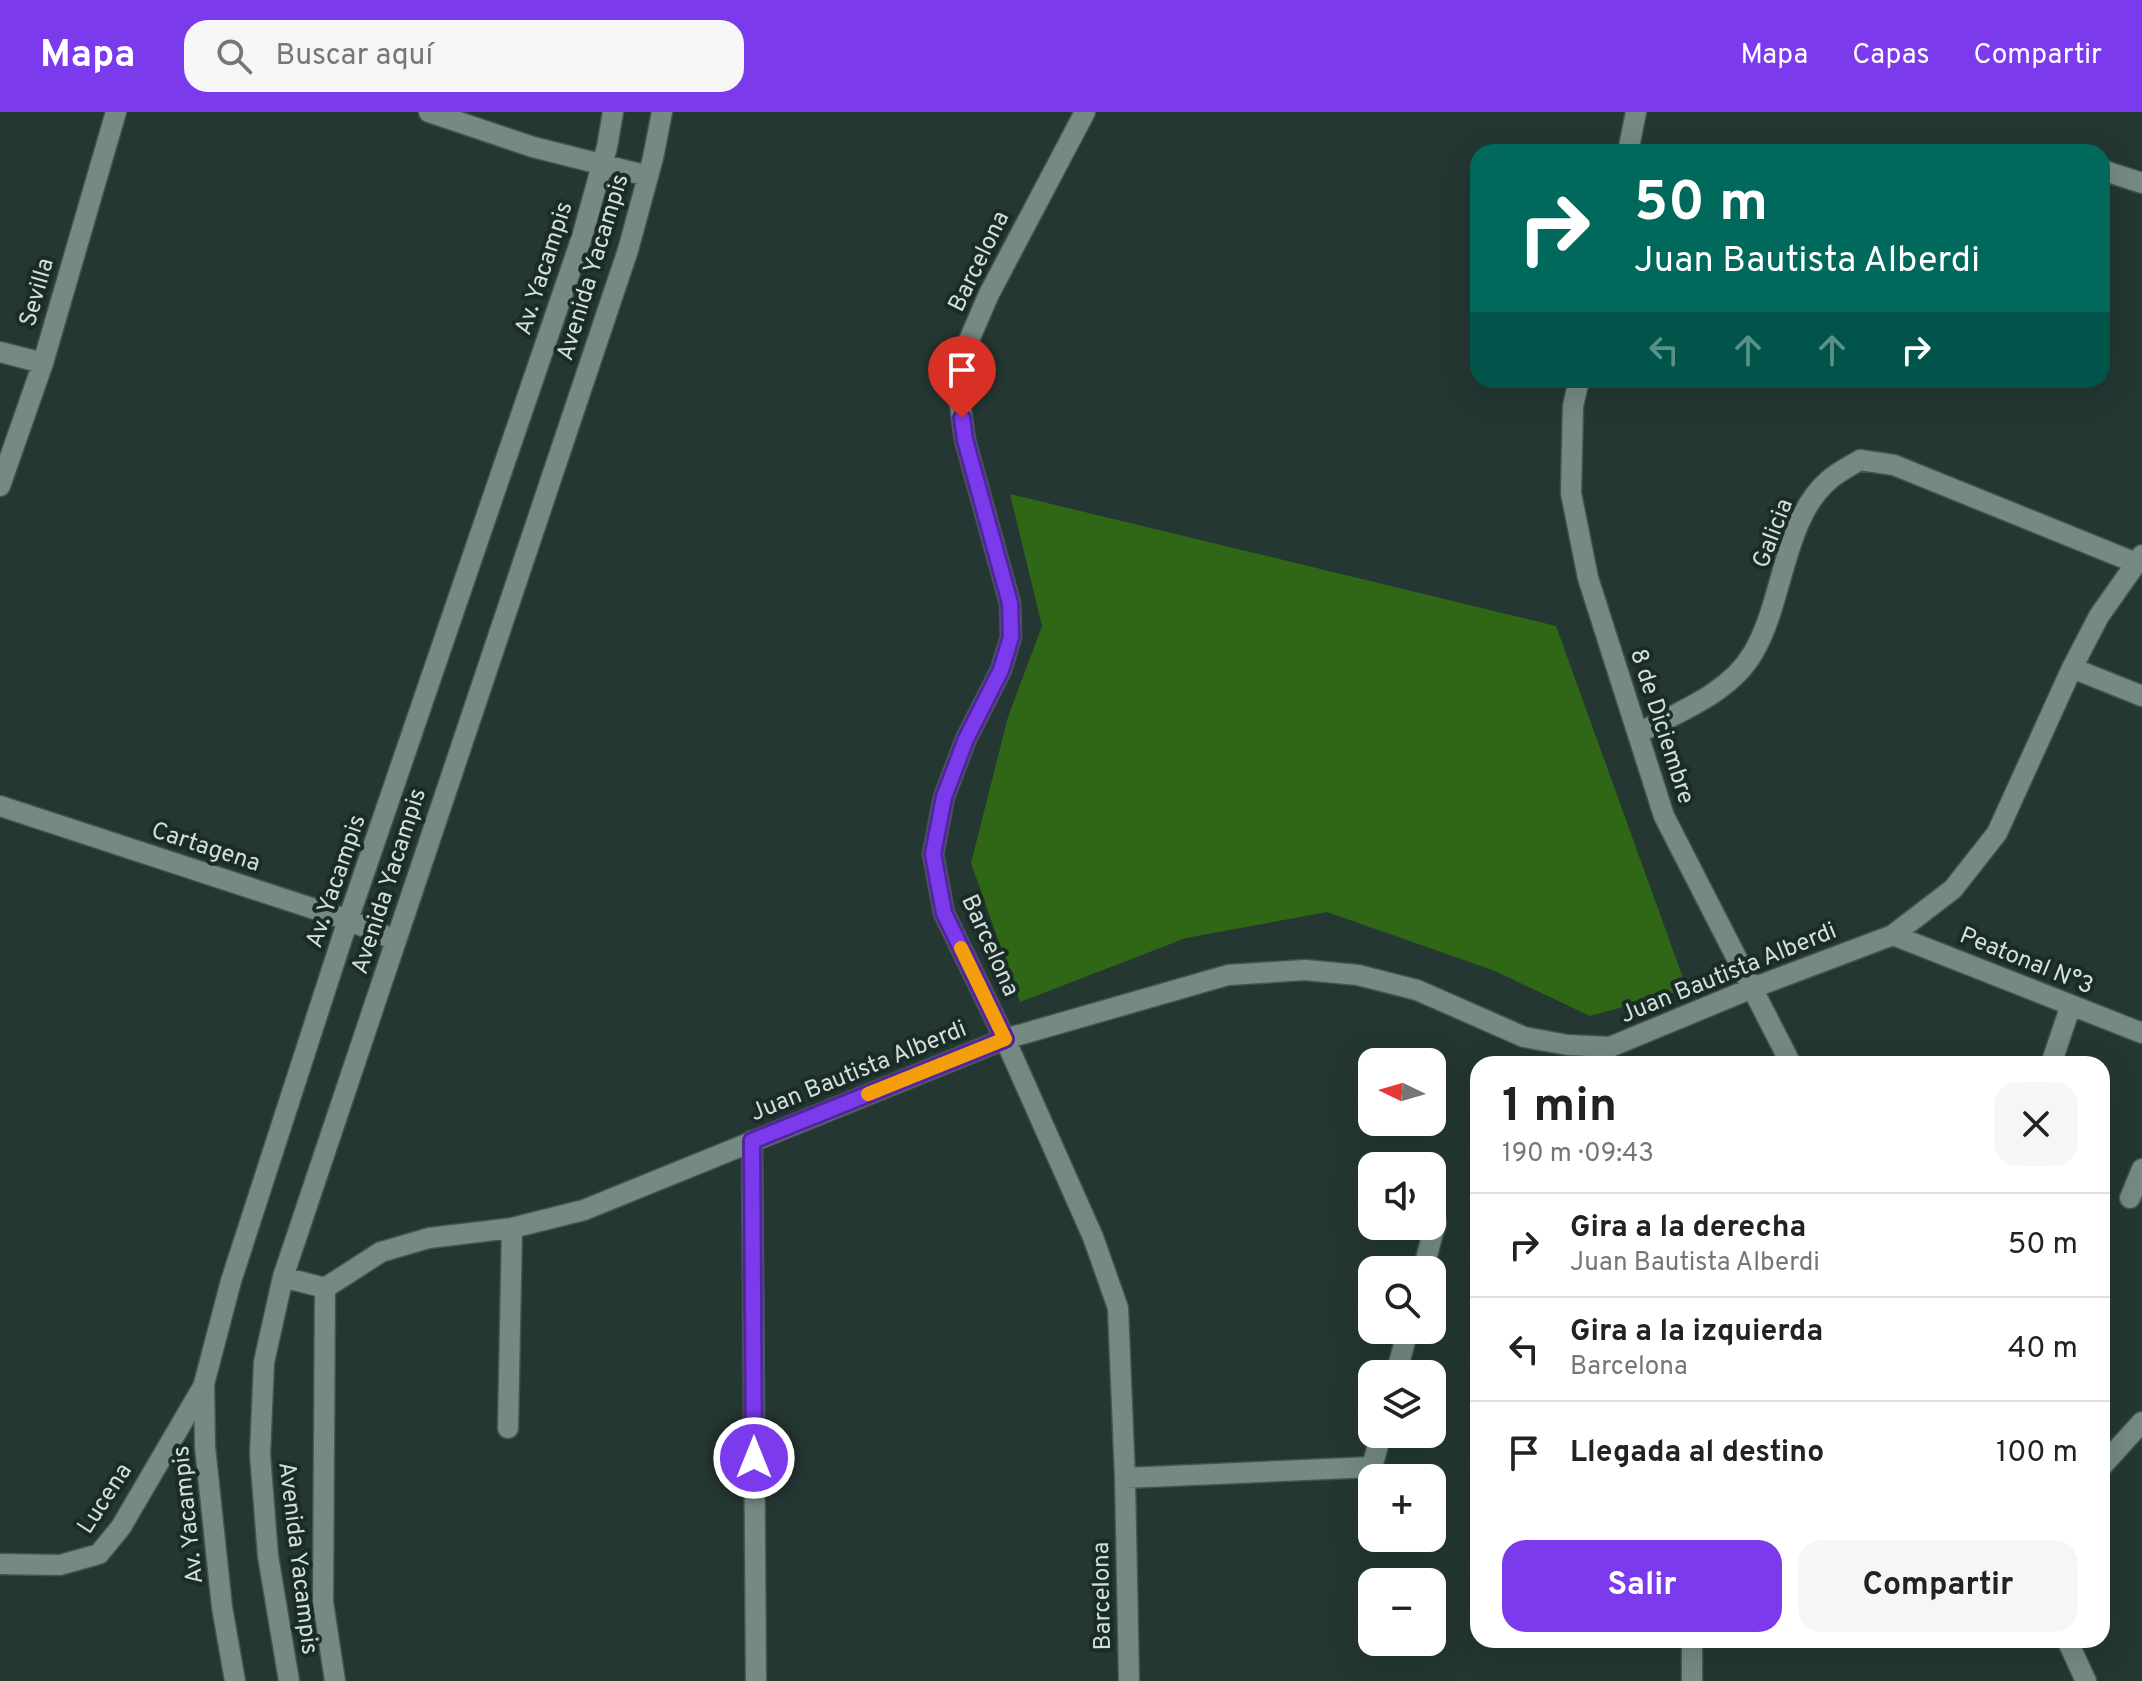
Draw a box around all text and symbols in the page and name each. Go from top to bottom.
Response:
search box [184,20,744,92]
text: Mapa [40,32,136,81]
icon: search [212,34,256,78]
text: Buscar aquí [276,38,433,75]
text: Mapa [1741,38,1808,74]
text: Capas [1852,38,1930,74]
text: Compartir [1974,38,2102,74]
text: 50 m [1634,170,1768,240]
street label: Avenida Yacampis [551,171,637,365]
icon: right [1502,176,1606,280]
street label: Av. Yacampis [509,198,581,339]
street label: Barcelona [943,207,1017,317]
text: Juan Bautista Alberdi [1634,239,1980,285]
street label: Sevilla [14,255,62,330]
icon: left [1642,328,1686,372]
icon: ahead [1726,328,1770,372]
icon: ahead [1810,328,1854,372]
icon: right [1894,328,1938,372]
pin [928,336,996,418]
icon: arrive [940,348,984,392]
street label: Galicia [1747,495,1801,573]
street label: 8 de Diciembre [1622,645,1700,808]
street label: Avenida Yacampis [346,785,434,978]
street label: Av. Yacampis [300,811,374,952]
street label: Cartagena [147,816,264,880]
street label: Barcelona [953,890,1025,1002]
street label: Juan Bautista Alberdi [1616,917,1841,1031]
street label: Peatonal N°3 [1955,921,2098,1002]
street label: Juan Bautista Alberdi [746,1015,971,1129]
north arrow [1358,1048,1446,1136]
map controls [1358,1048,1446,1656]
text: 1 min [1502,1078,1617,1138]
button: close [1994,1082,2078,1166]
text: 190 m · 09:43 [1502,1138,1654,1171]
button: sound [1358,1152,1446,1240]
text: Gira a la derecha [1570,1210,1806,1247]
icon: right [1502,1223,1546,1267]
text: 50 m [2008,1227,2078,1264]
text: Juan Bautista Alberdi [1570,1247,1820,1280]
button: search [1358,1256,1446,1344]
text: Gira a la izquierda [1570,1314,1823,1351]
icon: left [1502,1327,1546,1371]
text: 40 m [2008,1331,2078,1368]
text: Barcelona [1570,1351,1688,1384]
button: layers [1358,1360,1446,1448]
position arrow [712,1416,796,1500]
icon: arrive [1502,1431,1546,1475]
text: Llegada al destino [1570,1435,1824,1472]
text: 100 m [1996,1435,2078,1472]
street label: Av. Yacampis [167,1444,211,1585]
street label: Lucena [72,1458,140,1540]
street label: Avenida Yacampis [270,1460,324,1656]
button: + [1358,1464,1446,1552]
button: Salir [1502,1540,1782,1632]
button: Compartir [1798,1540,2078,1632]
street label: Barcelona [1087,1541,1119,1650]
button: − [1358,1568,1446,1656]

